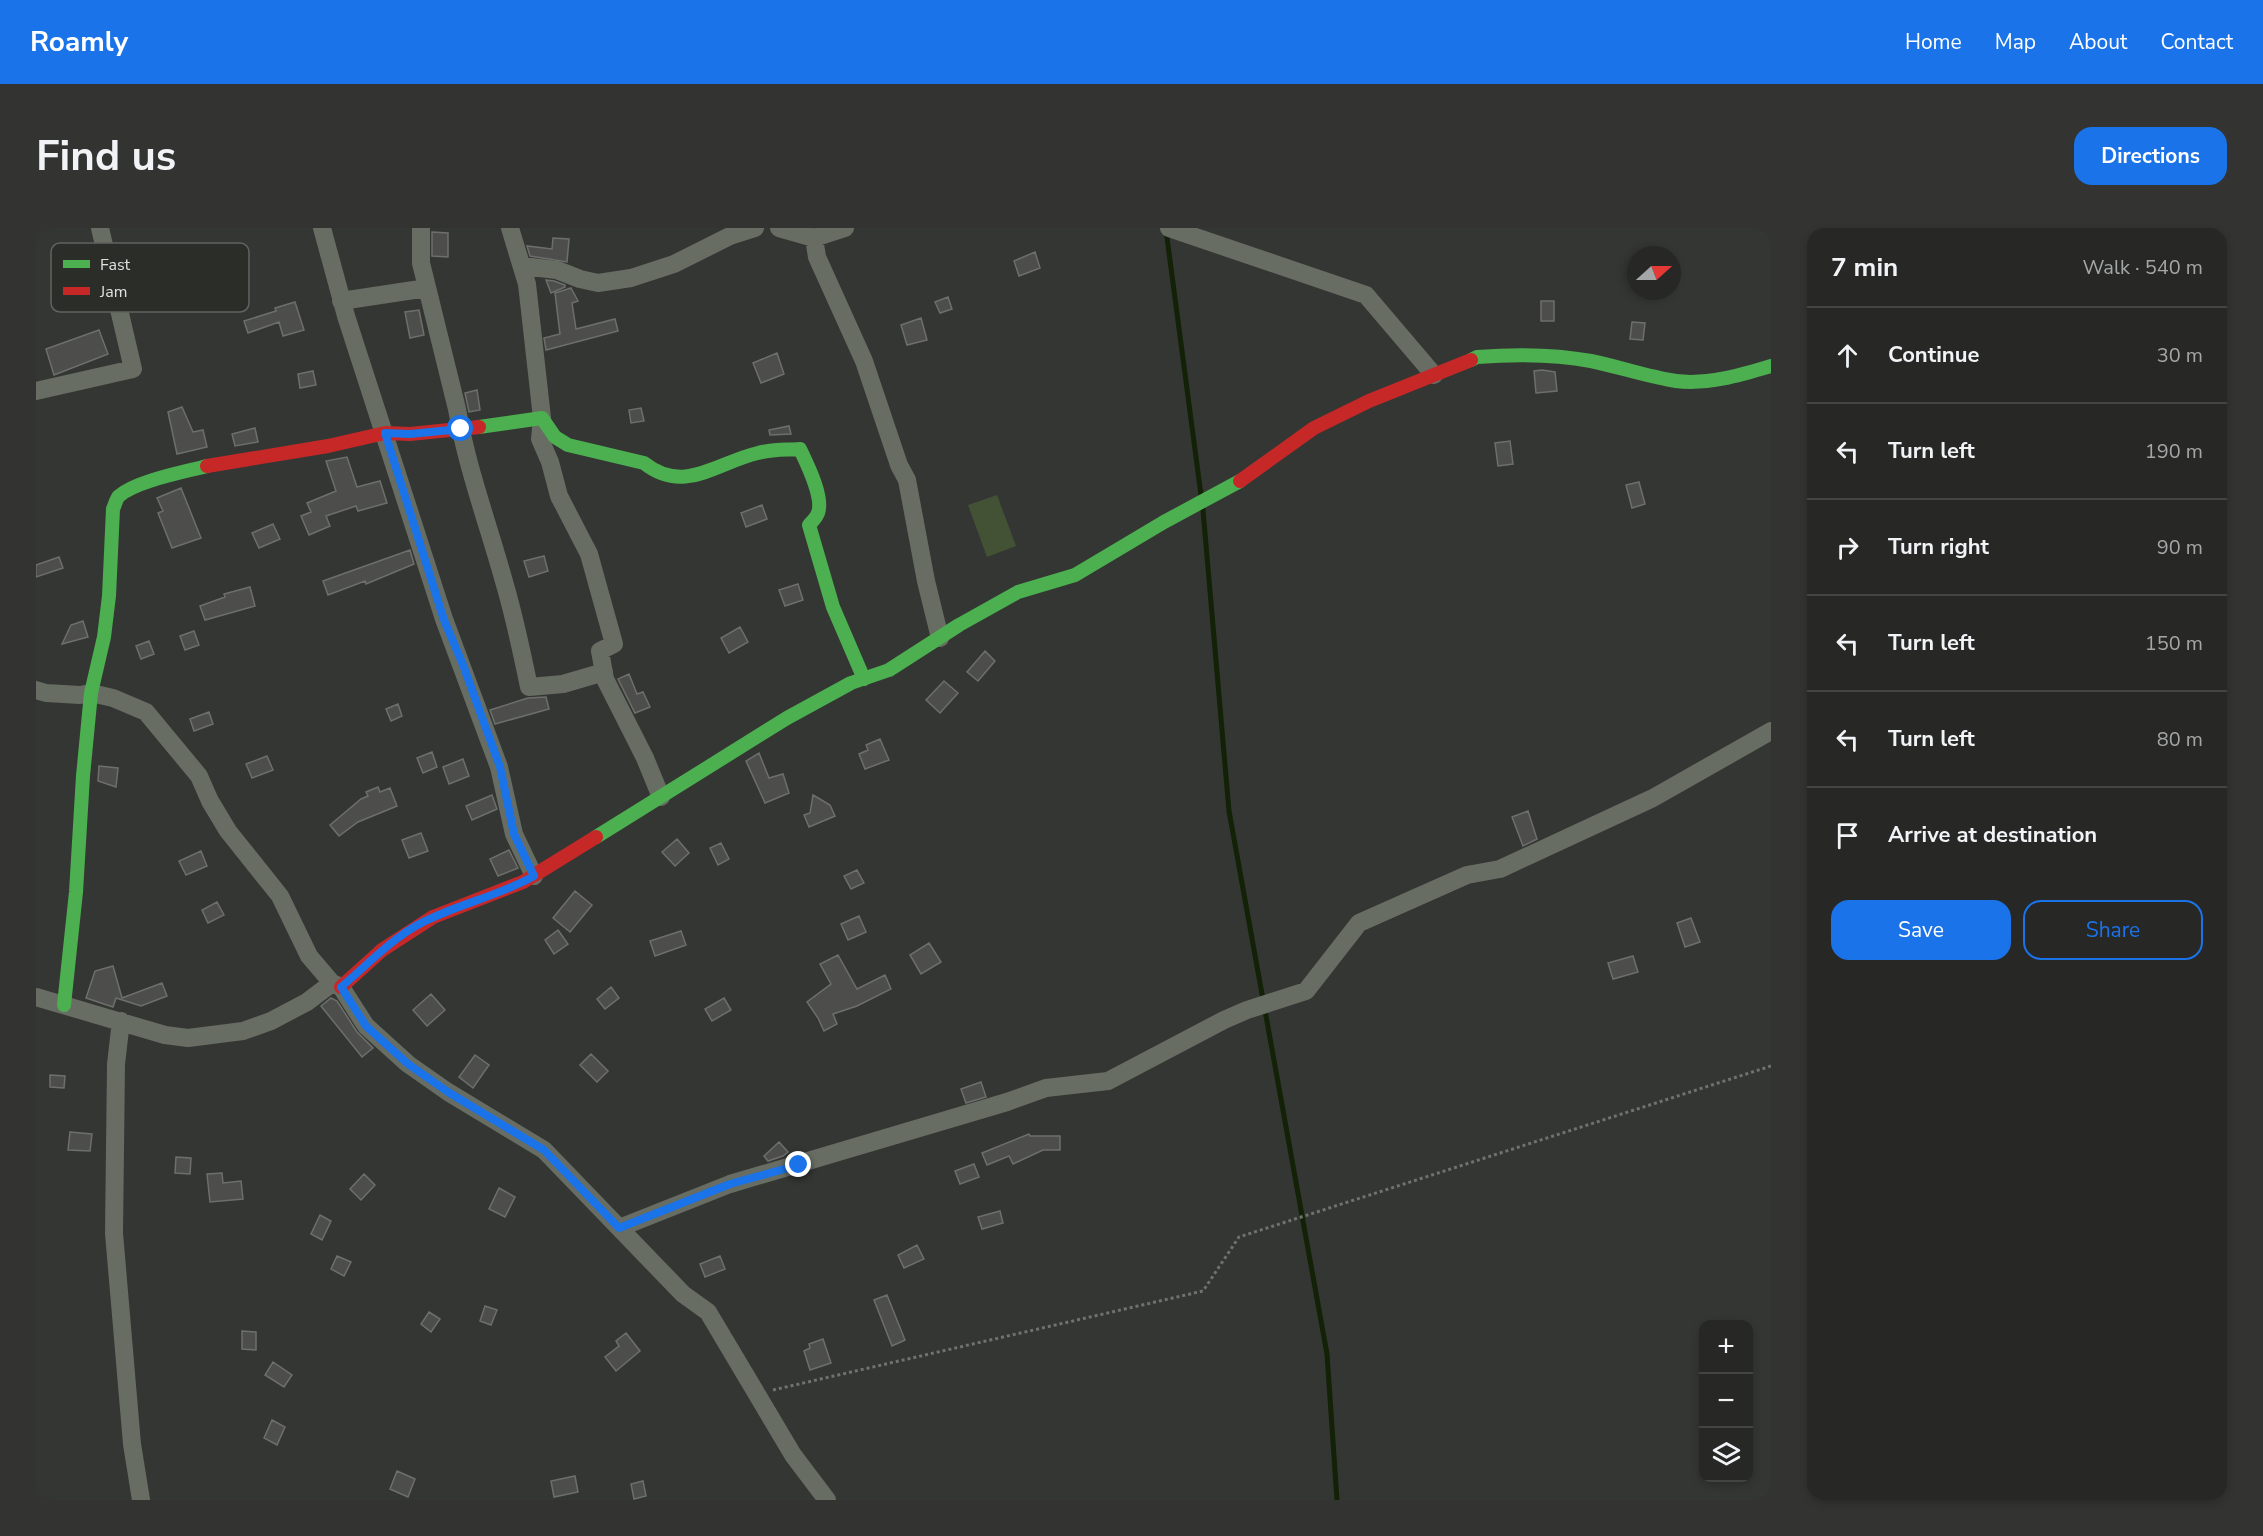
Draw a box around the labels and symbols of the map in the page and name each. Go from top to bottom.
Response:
legend [51,243,249,312]
north arrow [1627,246,1681,300]
text: Fast [100,254,131,276]
text: Jam [99,281,127,303]
route start [447,415,473,441]
route end [785,1151,811,1177]

